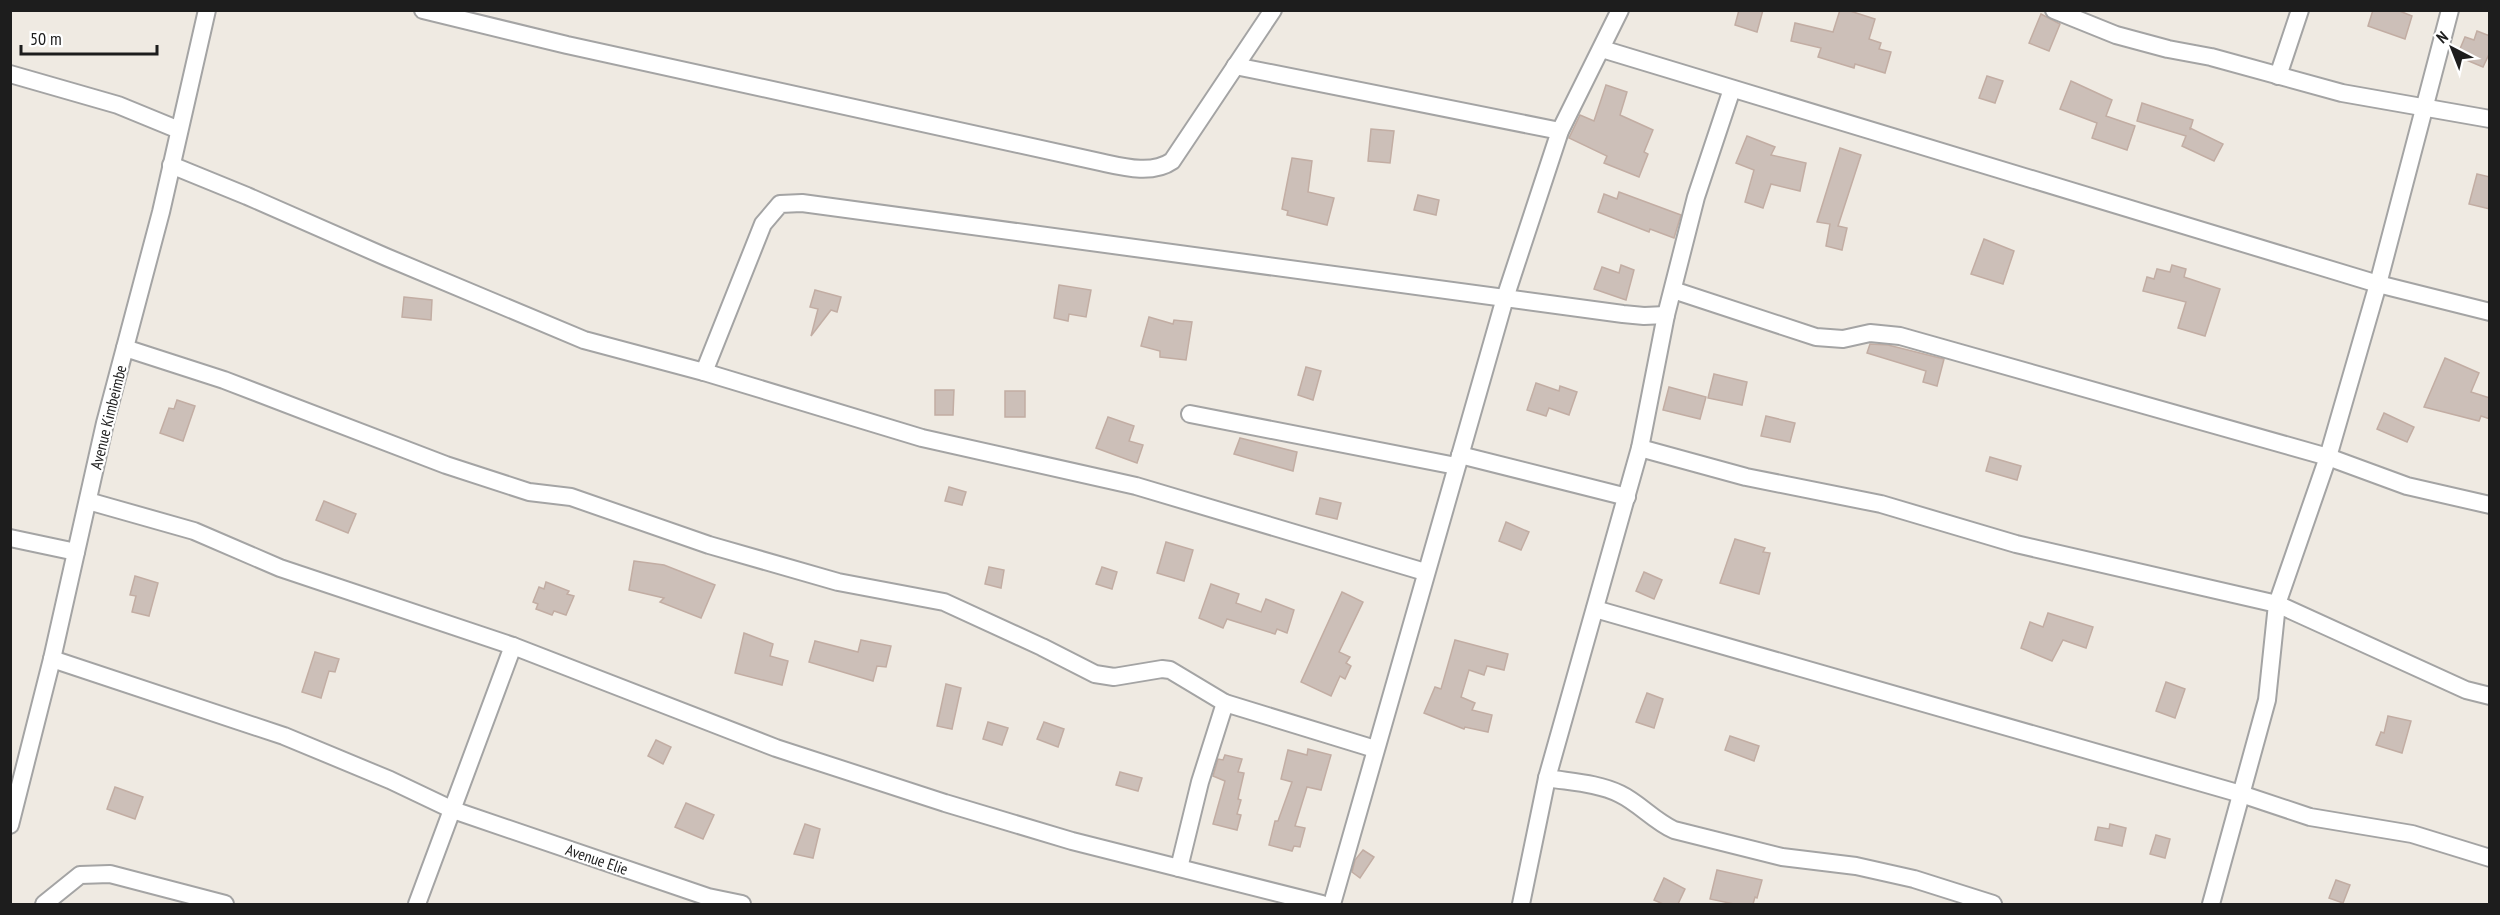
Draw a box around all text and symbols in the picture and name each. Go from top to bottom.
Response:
scale bar [21,18,158,56]
north arrow [2422,18,2482,78]
text: 50 m [30,27,62,50]
text: N [2432,27,2452,47]
street label: Avenue Kimbeimbe [85,363,131,471]
street label: Avenue Elie [563,839,631,879]

